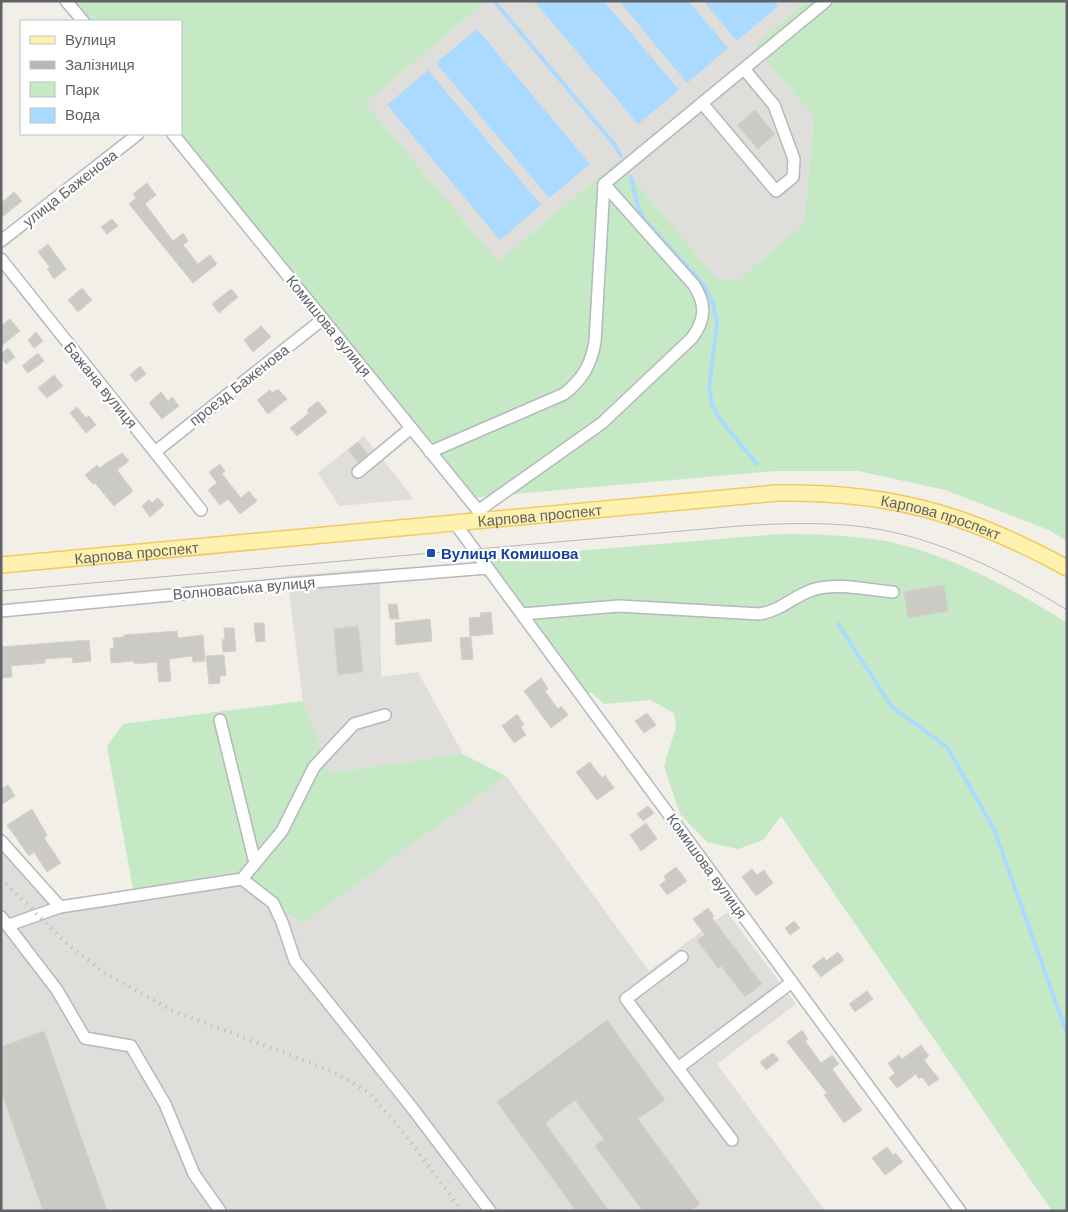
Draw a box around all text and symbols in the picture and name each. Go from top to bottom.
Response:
legend [20,20,182,135]
text: Вулиця [65,31,116,48]
text: Залізниця [65,56,135,73]
text: Парк [65,81,99,98]
text: Вода [65,106,101,123]
street label: улица Баженова [20,146,121,230]
street label: Комишова вулиця [283,272,375,380]
street label: Бажана вулиця [61,338,141,432]
street label: проезд Баженова [186,340,293,429]
street label: Карпова проспект [880,491,1004,543]
street label: Карпова проспект [477,501,603,529]
street label: Карпова проспект [74,538,199,567]
place label: Вулиця Комишова [441,545,579,562]
marker: Вулиця Комишова [425,547,437,559]
street label: Волноваська вулиця [172,573,316,603]
street label: Комишова вулиця [663,810,751,922]

